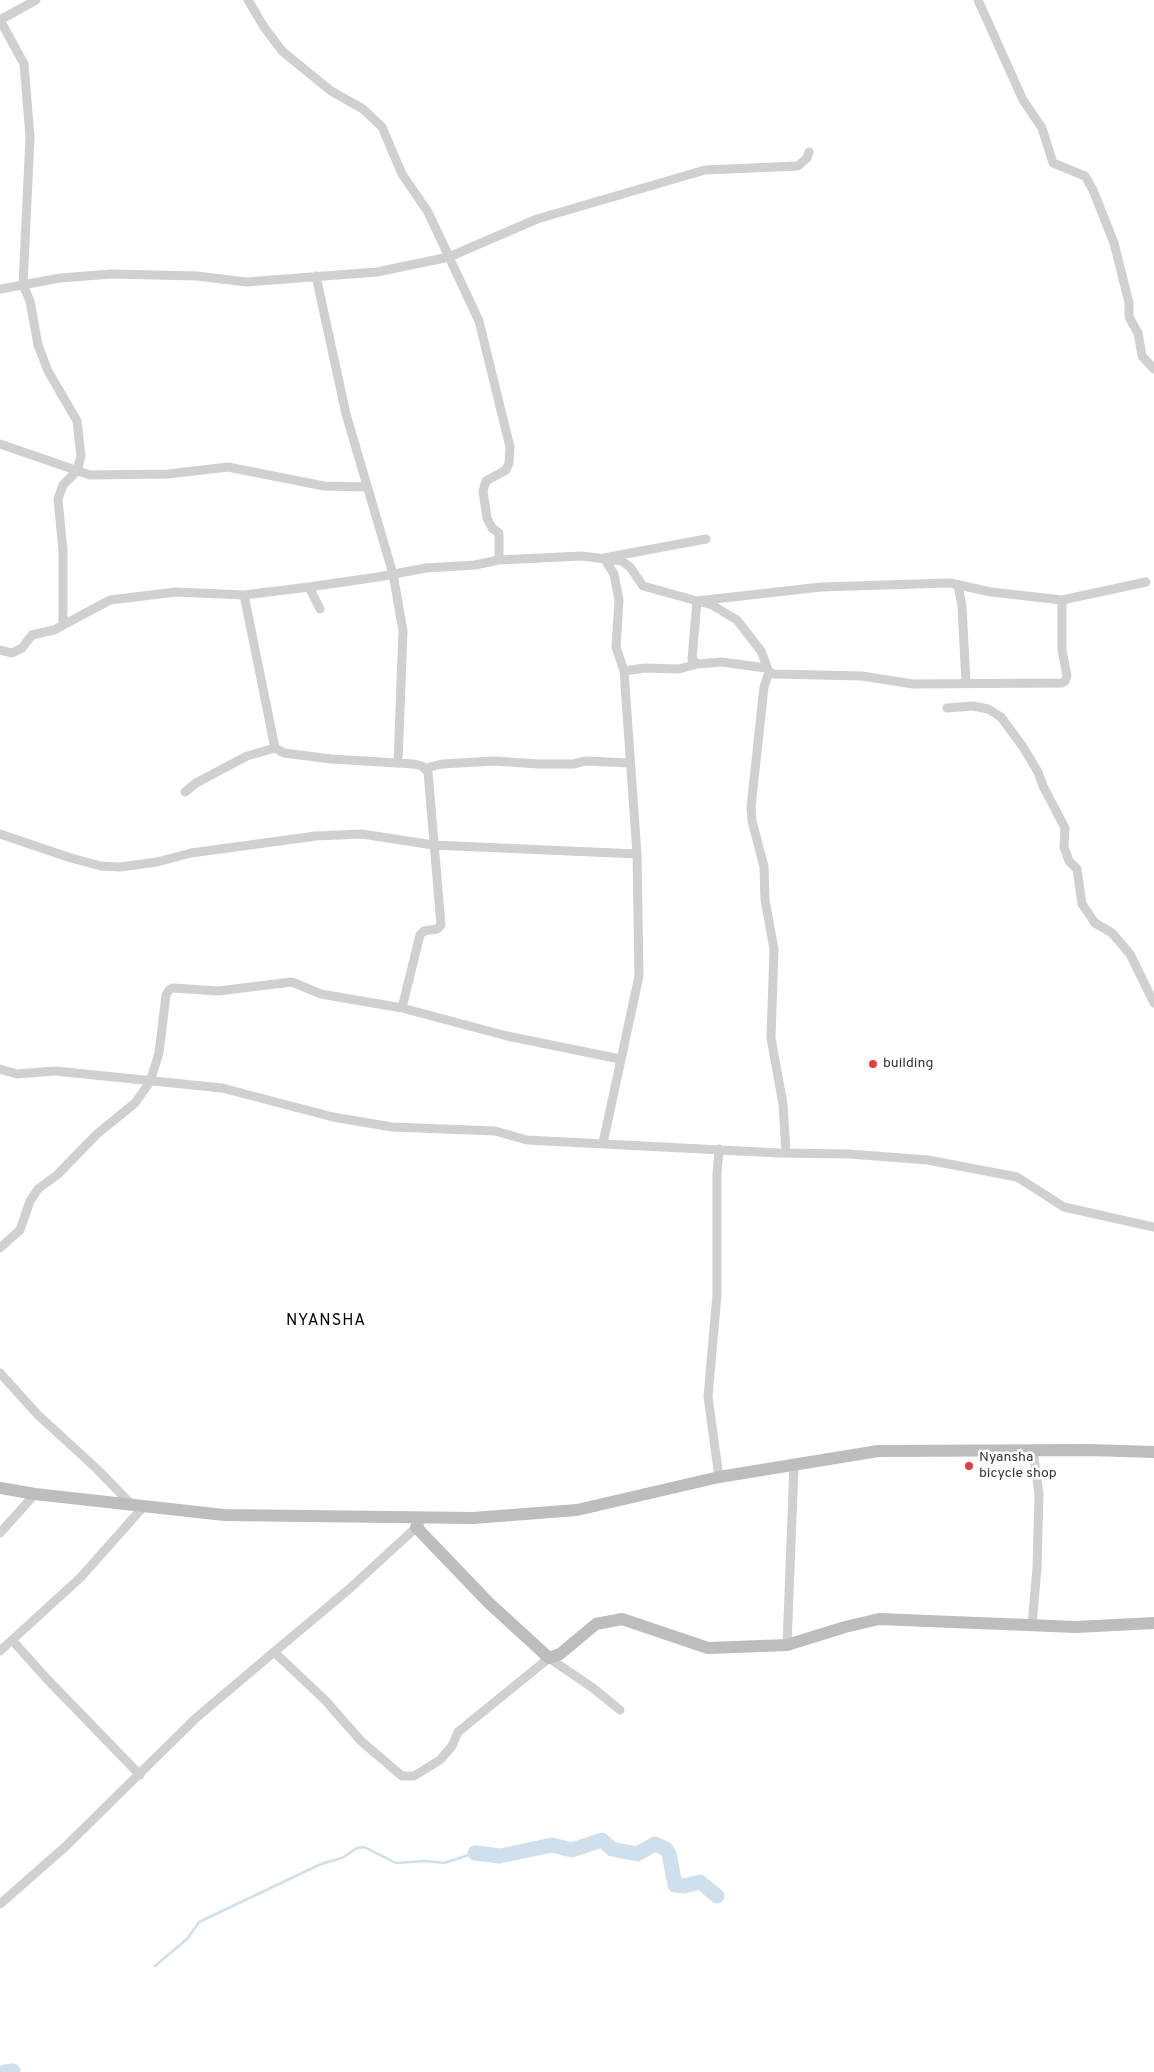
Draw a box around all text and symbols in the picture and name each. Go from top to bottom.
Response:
place label: building [883,1056,933,1072]
marker: building [867,1058,879,1070]
district label: NYANSHA [285,1312,367,1332]
place label: Nyansha bicycle shop [979,1450,1057,1482]
marker: Nyansha bicycle shop [963,1460,975,1472]

